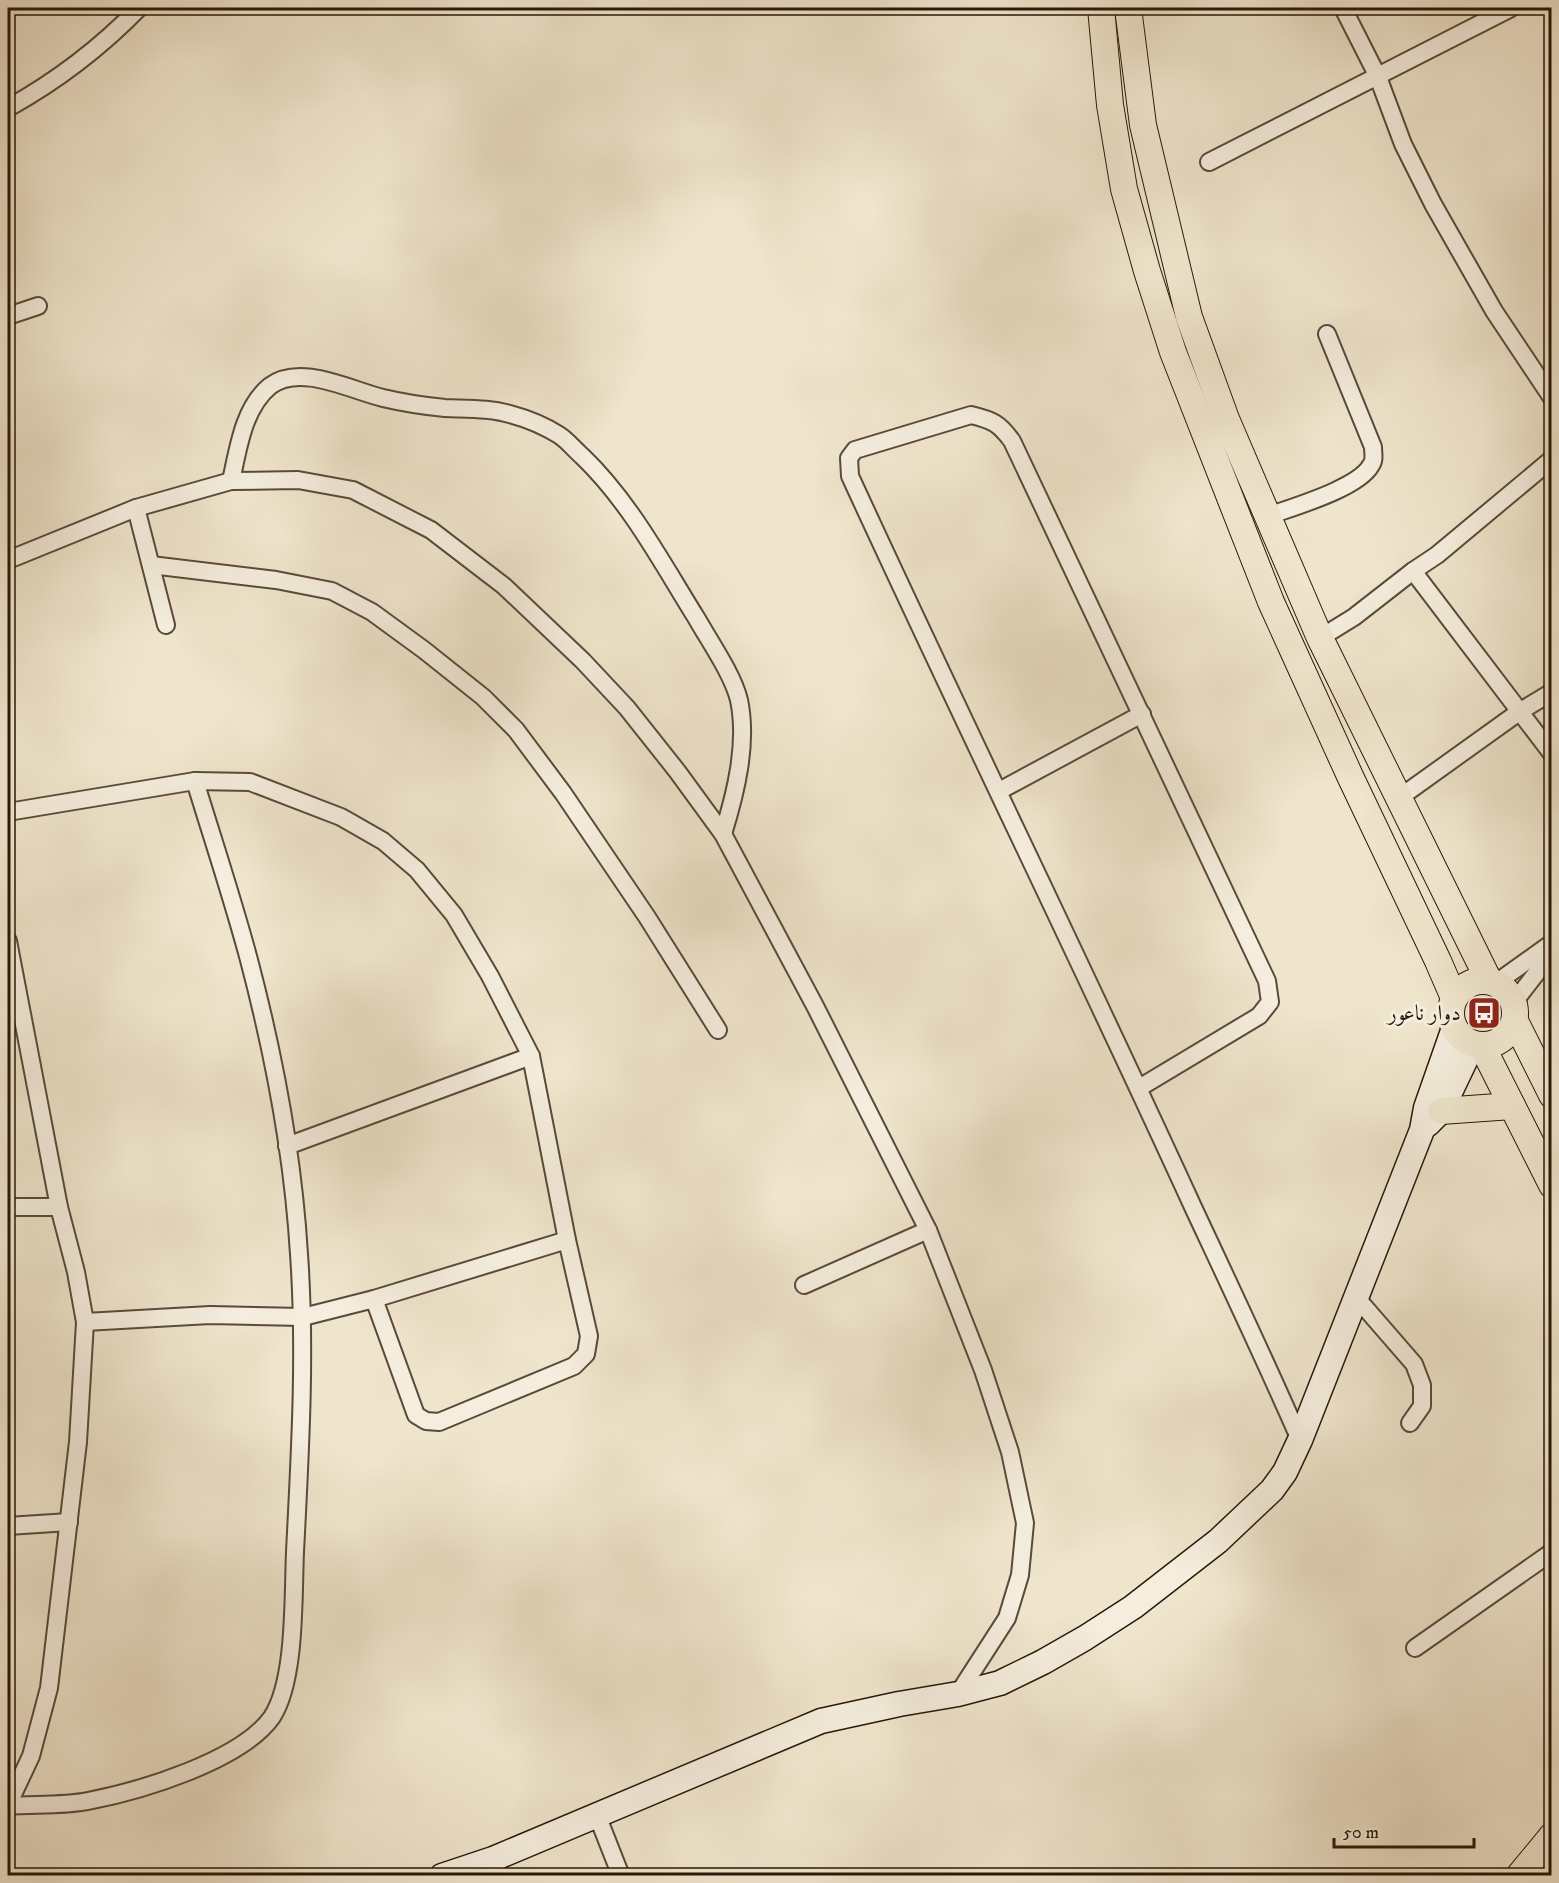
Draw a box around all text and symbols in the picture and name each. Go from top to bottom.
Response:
bus stop icon: دوار ناعور [1466,995,1502,1031]
place label: دوار ناعور [1386,1000,1461,1027]
scale bar [1334,1811,1474,1849]
text: 50 m [1343,1822,1379,1844]

